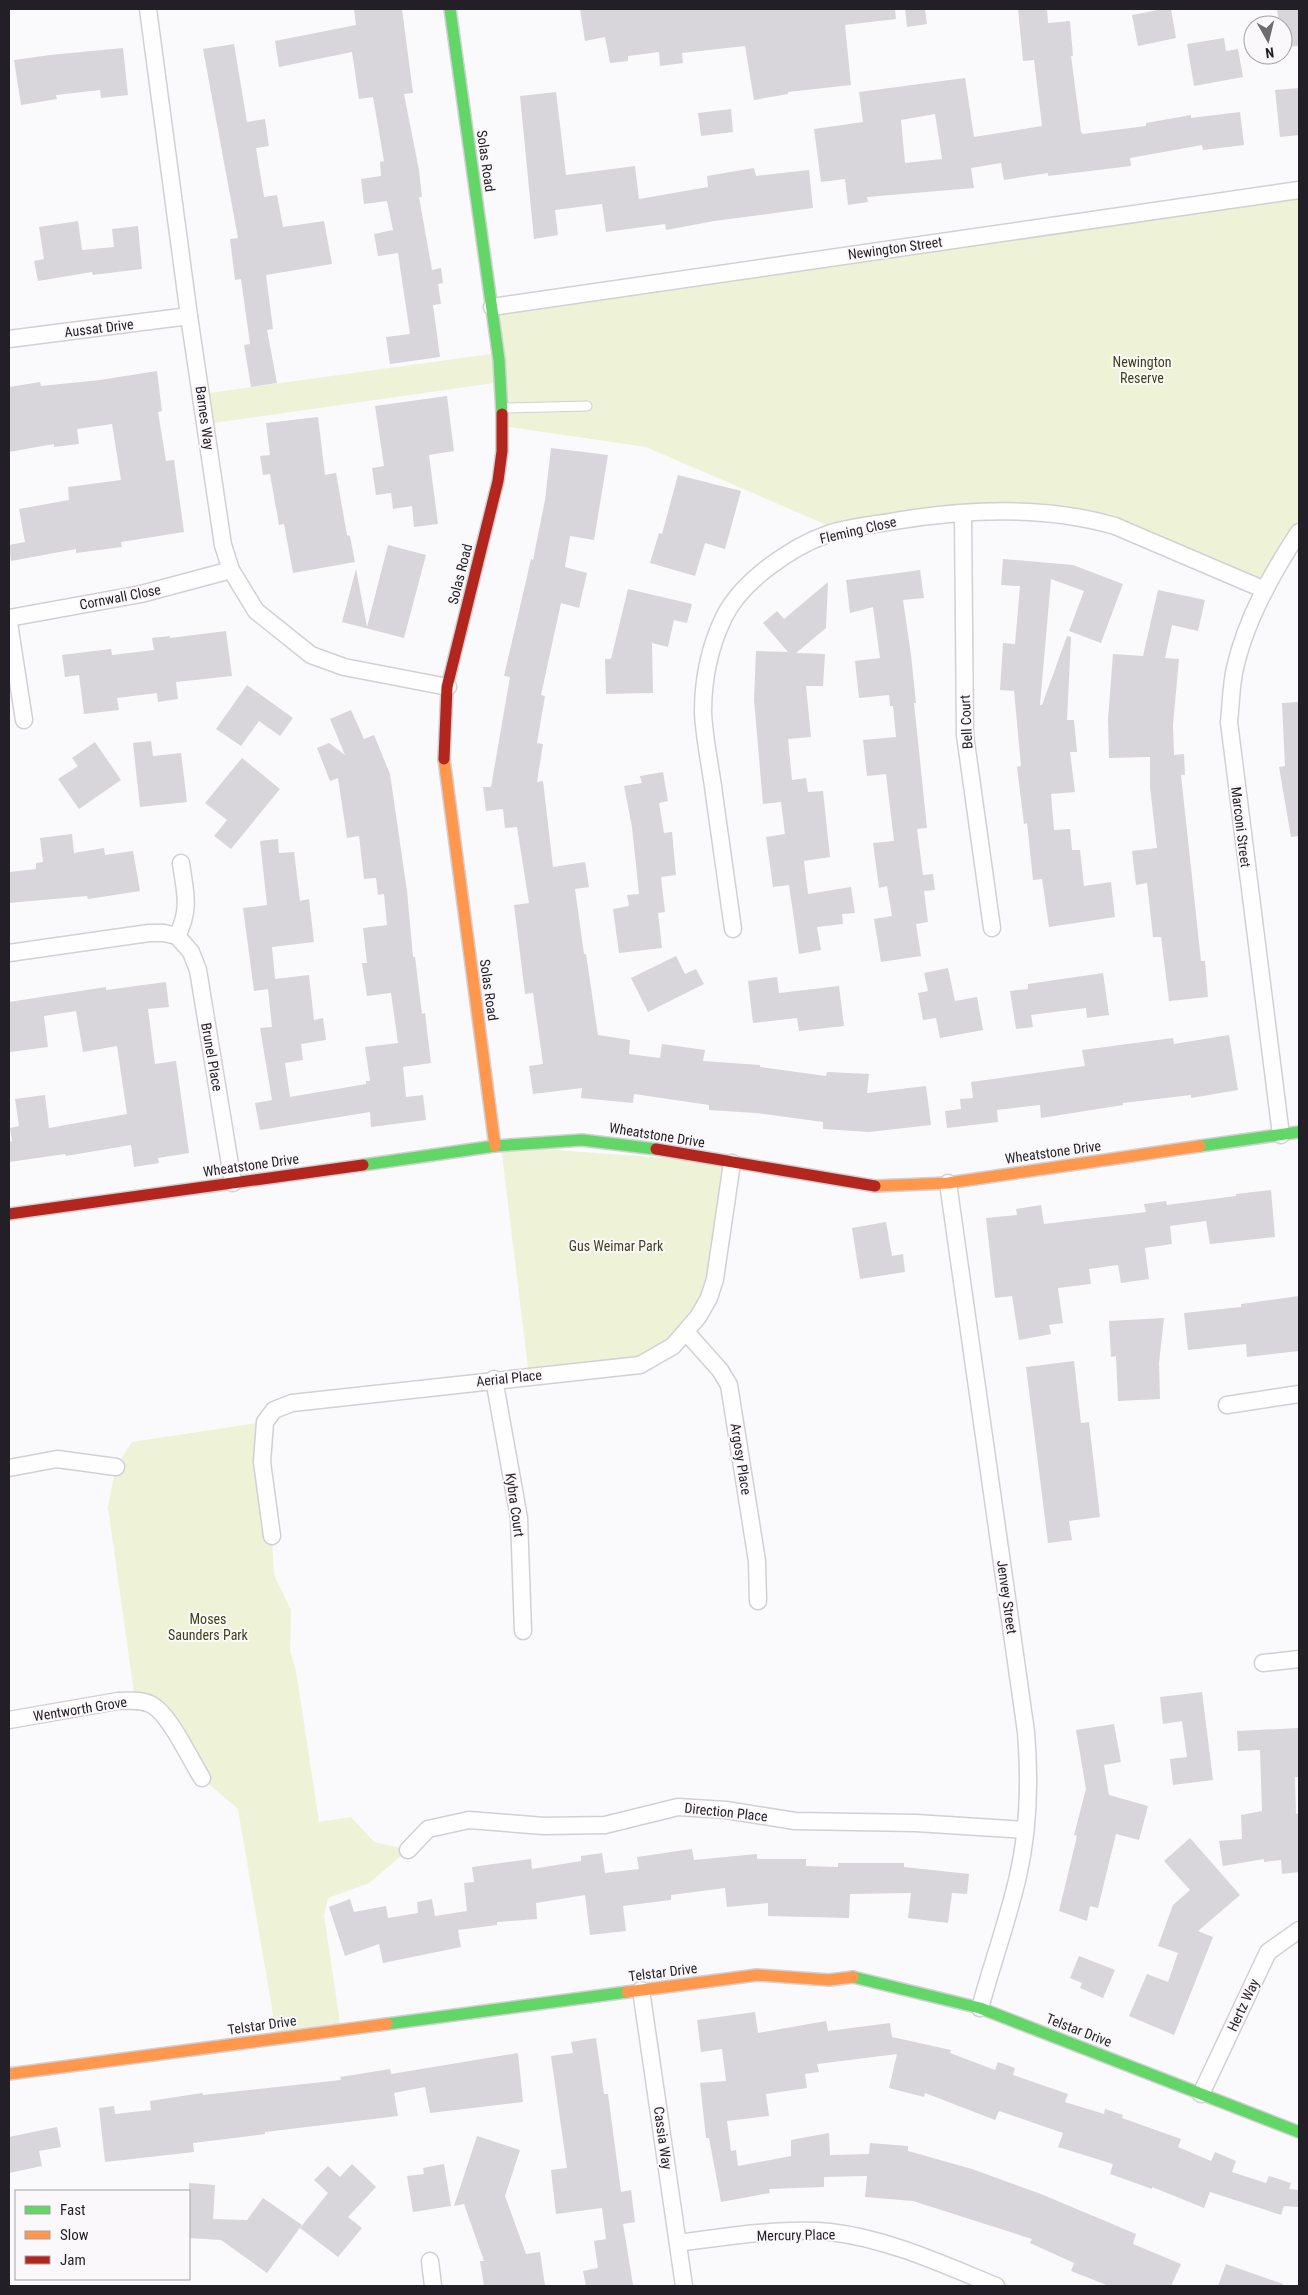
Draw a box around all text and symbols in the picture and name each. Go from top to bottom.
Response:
north arrow [1243,15,1293,65]
text: N [1264,44,1275,61]
street label: Solas Road [474,129,498,193]
street label: Newington Street [847,233,943,263]
street label: Aussat Drive [64,316,135,340]
park label: Newington Reserve [1112,354,1172,386]
street label: Barnes Way [193,385,217,451]
street label: Fleming Close [818,513,898,547]
street label: Solas Road [445,542,475,606]
street label: Cornwall Close [78,581,162,613]
street label: Bell Court [957,694,975,750]
street label: Marconi Street [1228,786,1254,868]
street label: Solas Road [477,958,501,1022]
street label: Brunel Place [198,1022,226,1093]
street label: Wheatstone Drive [608,1120,706,1151]
street label: Wheatstone Drive [1004,1137,1102,1167]
street label: Wheatstone Drive [202,1150,300,1180]
park label: Gus Weimar Park [569,1238,664,1254]
street label: Aerial Place [475,1367,543,1389]
street label: Argosy Place [727,1422,755,1496]
street label: Kybra Court [503,1472,527,1538]
street label: Jenvey Street [994,1559,1020,1635]
park label: Moses Saunders Park [168,1611,249,1643]
street label: Wentworth Grove [32,1694,128,1724]
street label: Direction Place [684,1800,769,1824]
street label: Telstar Drive [628,1960,699,1984]
street label: Hertz Way [1224,1976,1262,2034]
street label: Telstar Drive [1044,2010,1114,2050]
street label: Telstar Drive [227,2012,298,2038]
street label: Cassia Way [651,2105,675,2171]
legend [15,2190,190,2280]
text: Fast [60,2201,85,2219]
text: Slow [60,2226,89,2244]
street label: Mercury Place [757,2226,836,2244]
text: Jam [60,2251,86,2269]

